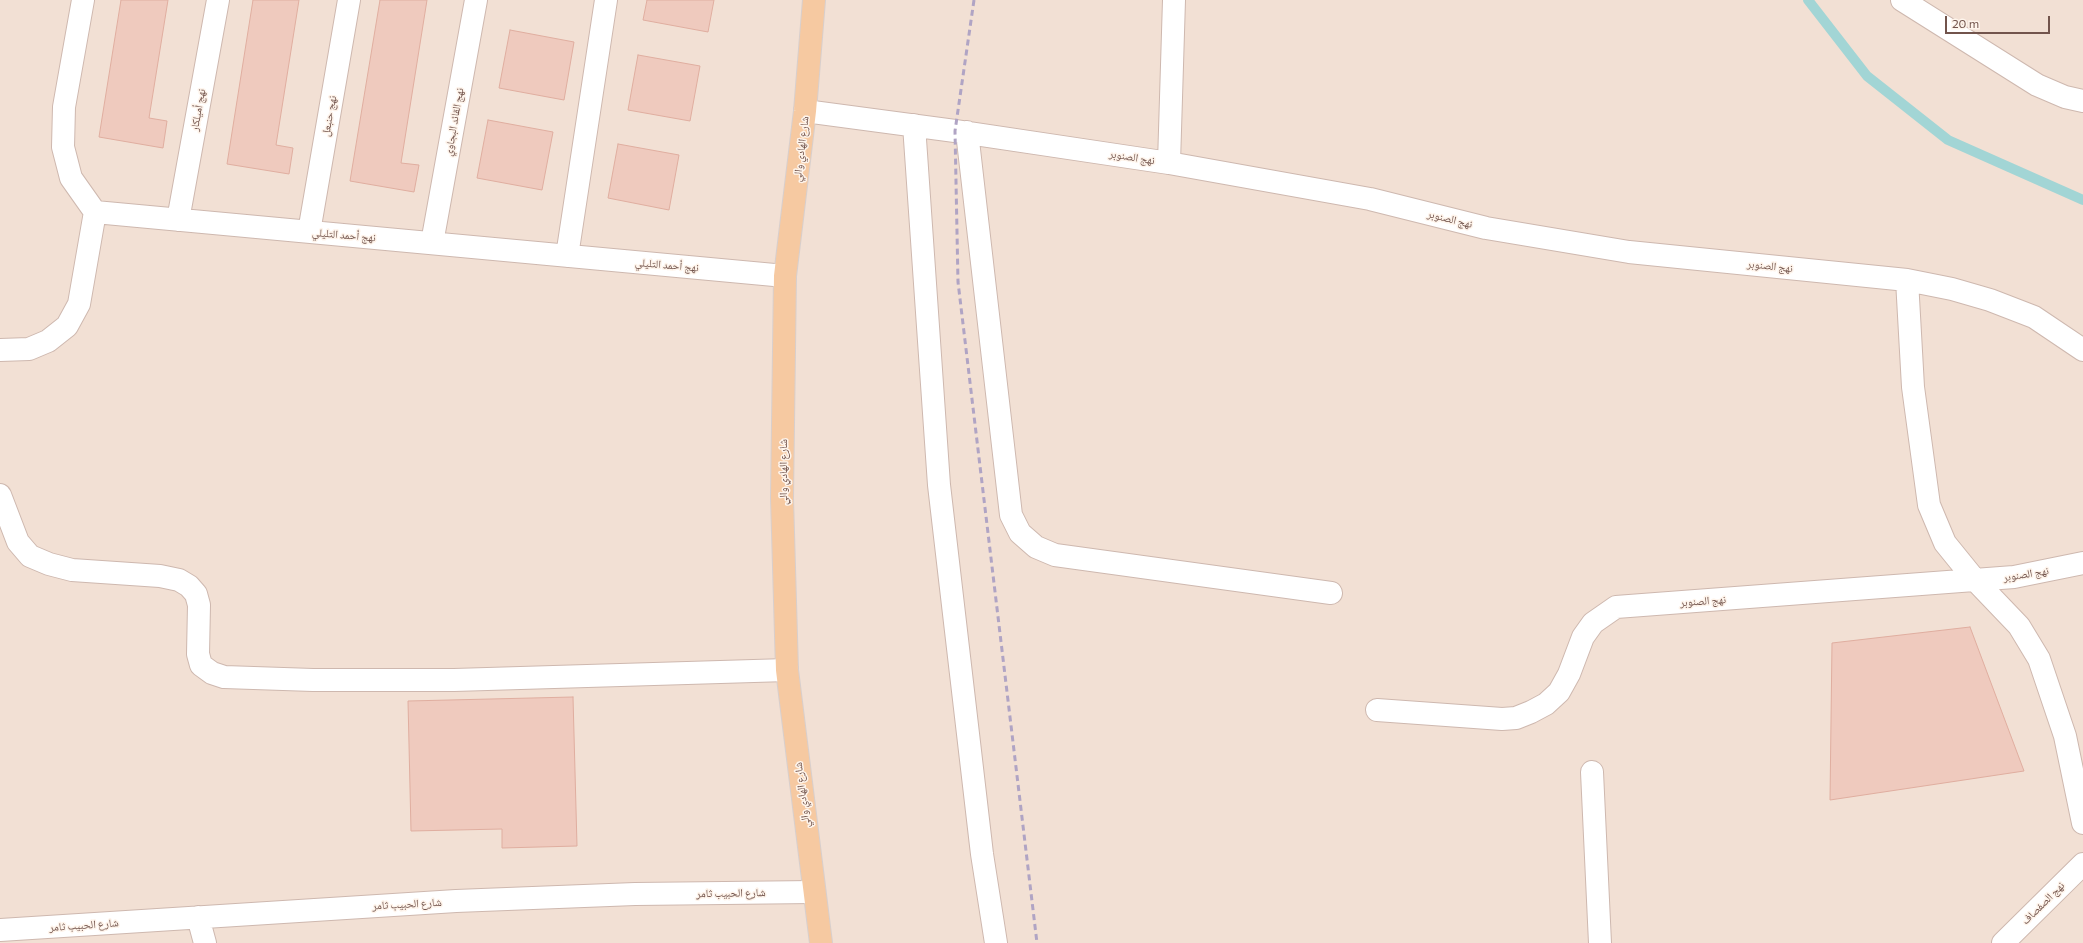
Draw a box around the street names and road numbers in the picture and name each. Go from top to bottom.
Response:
street label: نهج القائد البجاوي [441,87,467,157]
street label: نهج أميلكار [188,88,208,132]
street label: نهج حنبعل [319,95,339,137]
street label: شارع الهادي والي [790,115,812,183]
street label: نهج الصنوبر [1108,147,1156,167]
street label: نهج الصنوبر [1426,207,1474,231]
street label: نهج أحمد التليلي [312,226,376,244]
street label: نهج أحمد التليلي [635,256,699,274]
street label: نهج الصنوبر [1746,257,1794,275]
street label: شارع الهادي والي [776,439,790,505]
street label: نهج الصنوبر [2002,564,2050,584]
street label: نهج الصنوبر [1680,593,1726,609]
street label: شارع الهادي والي [791,761,813,829]
street label: نهج الصفصاف [2019,879,2067,927]
street label: شارع الحبيب ثامر [696,886,766,900]
street label: شارع الحبيب ثامر [372,896,442,912]
street label: شارع الحبيب ثامر [49,916,119,934]

